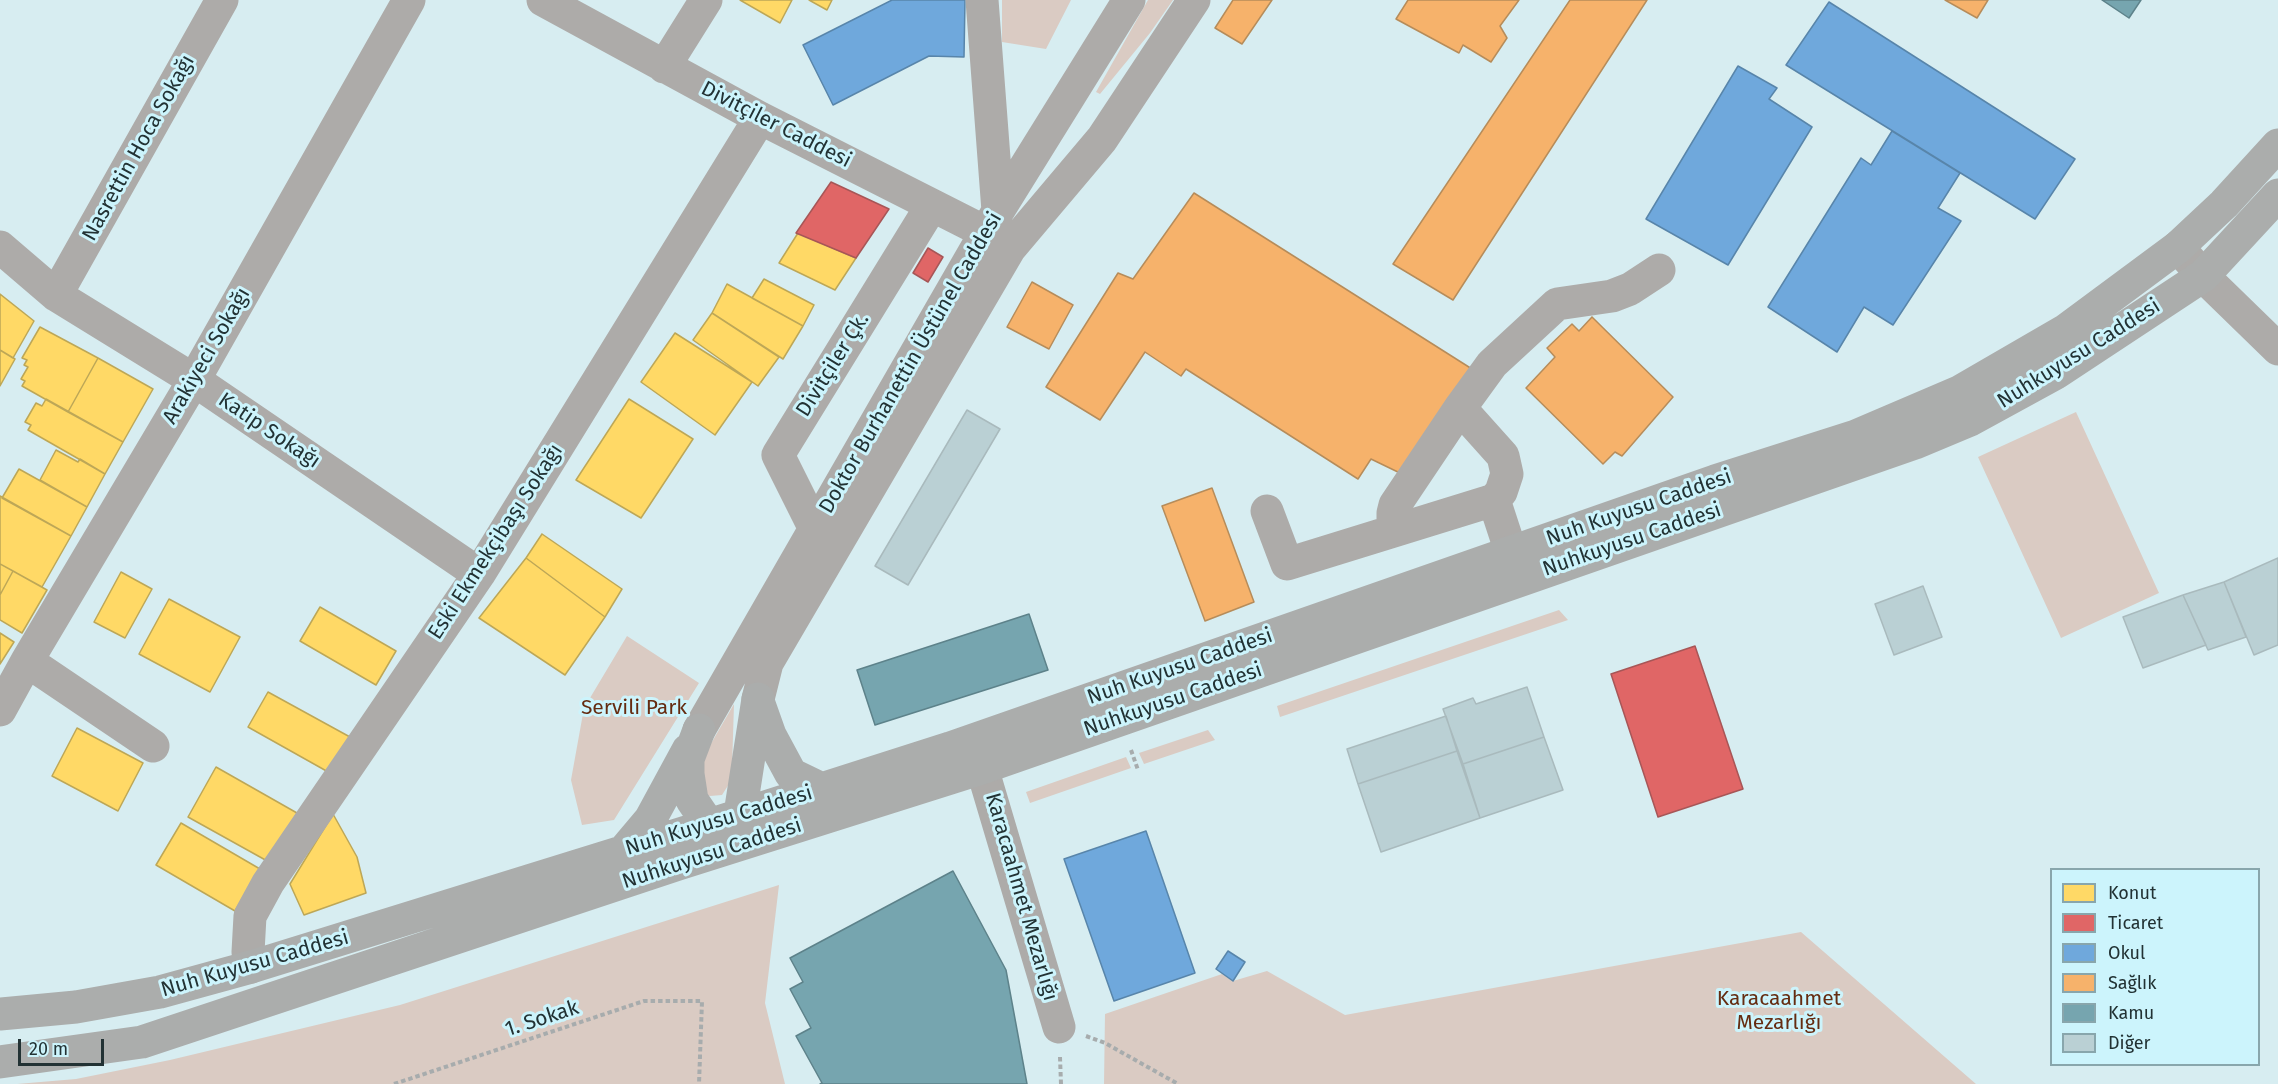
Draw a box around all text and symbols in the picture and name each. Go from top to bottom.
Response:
street label: Nasrettin Hoca Sokağı [77,51,201,245]
street label: Divitçiler Caddesi [697,76,855,174]
street label: Doktor Burhanettin Üstünel Caddesi [814,208,1008,518]
street label: Arakiyeci Sokağı [158,283,256,429]
street label: Nuhkuyusu Caddesi [1993,294,2165,414]
street label: Divitçiler Çk. [791,308,875,422]
street label: Katip Sokağı [213,388,325,474]
street label: Eski Ekmekçibaşı Sokağı [423,439,569,645]
street label: Nuh Kuyusu Caddesi [1543,464,1735,552]
street label: Nuhkuyusu Caddesi [1539,498,1725,582]
street label: Nuh Kuyusu Caddesi [1084,623,1276,711]
street label: Nuhkuyusu Caddesi [1080,658,1266,742]
park label: Servili Park [581,695,687,721]
street label: Nuh Kuyusu Caddesi [622,781,816,861]
street label: Karacaahmet Mezarlığı [979,790,1063,1004]
street label: Nuhkuyusu Caddesi [619,813,805,895]
legend [2050,868,2260,1066]
text: Konut [2108,882,2156,904]
text: Ticaret [2108,912,2163,934]
street label: Nuh Kuyusu Caddesi [158,925,352,1003]
text: Okul [2108,942,2145,964]
text: Sağlık [2108,972,2156,994]
park label: Karacaahmet Mezarlığı [1717,986,1841,1036]
street label: 1. Sokak [502,995,582,1043]
text: Kamu [2108,1002,2154,1024]
scale bar [21,1027,106,1065]
text: Diğer [2108,1032,2151,1054]
text: 20 m [29,1038,68,1060]

